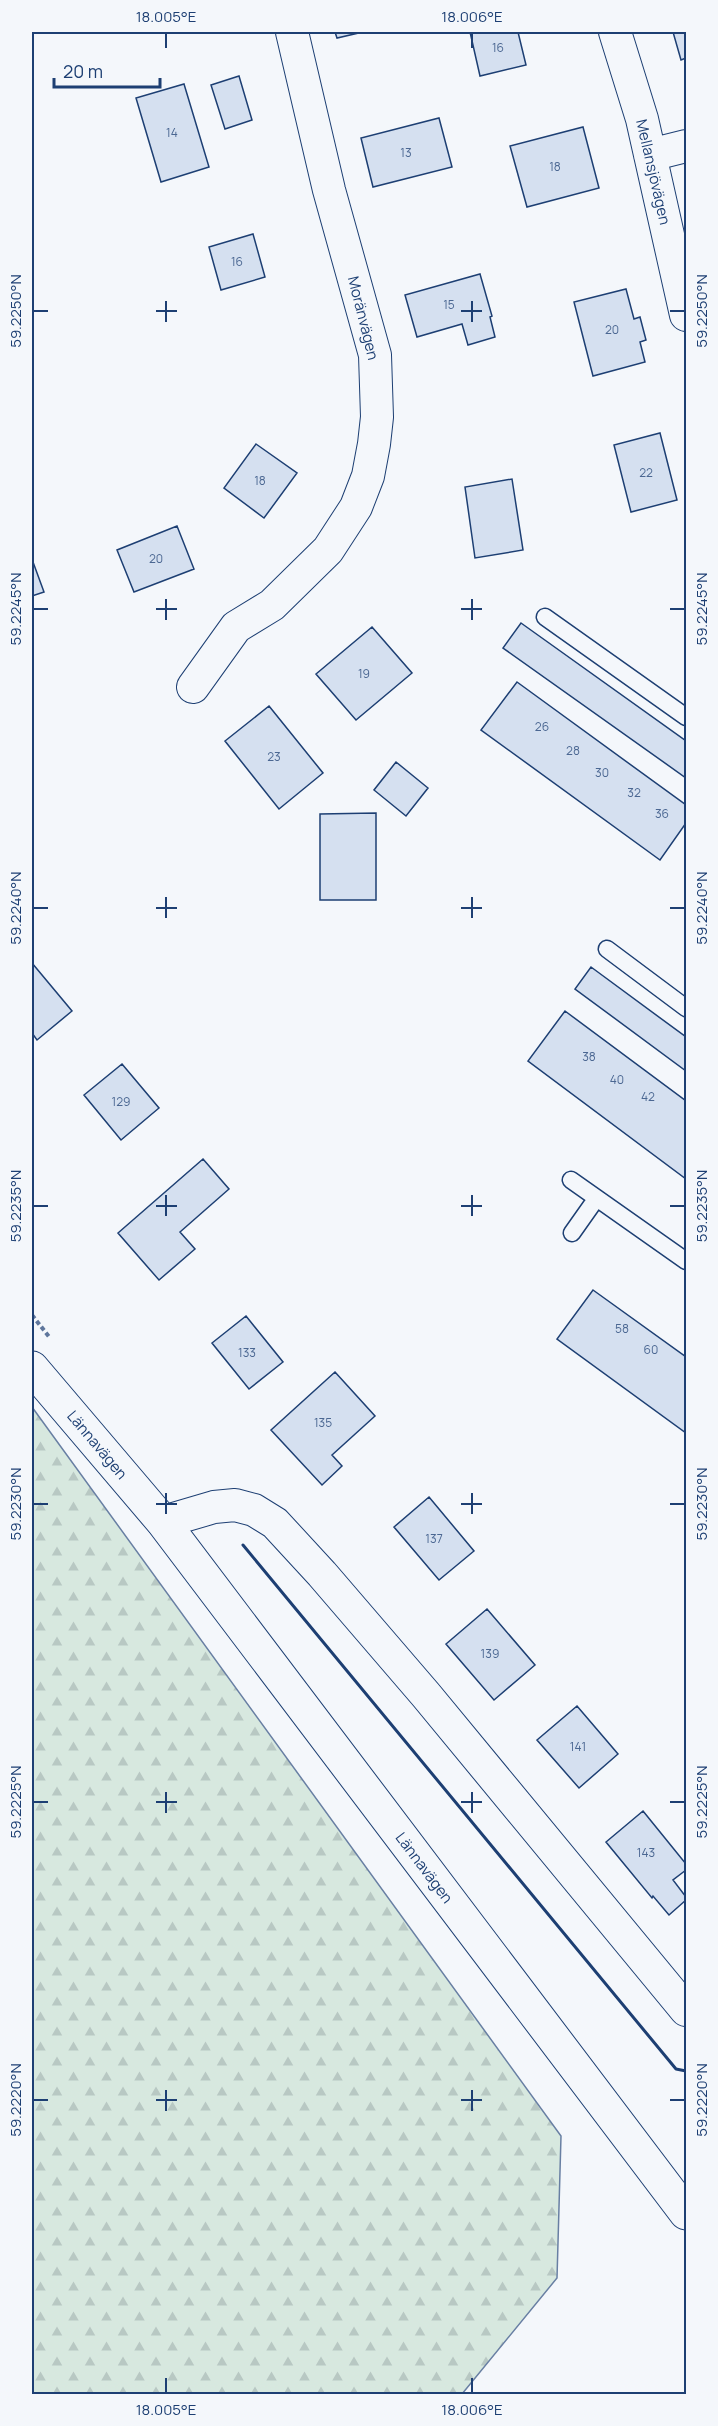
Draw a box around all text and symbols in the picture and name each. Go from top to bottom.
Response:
text: 18.005°E [136,6,196,27]
text: 18.006°E [441,6,503,27]
house number: 16 [492,39,504,56]
scale bar [54,51,160,89]
text: 20 m [63,59,103,83]
street label: Mellansjövägen [631,117,676,227]
house number: 14 [166,124,178,141]
house number: 13 [400,144,412,161]
house number: 18 [549,158,561,175]
house number: 16 [231,253,243,270]
text: 59.2250°N [5,274,26,348]
street label: Moränvägen [343,274,384,362]
text: 59.2250°N [691,274,712,348]
house number: 15 [443,296,455,313]
house number: 20 [605,321,619,338]
house number: 22 [639,464,653,481]
house number: 18 [254,472,266,489]
house number: 20 [149,550,163,567]
text: 59.2245°N [5,573,26,645]
text: 59.2245°N [691,573,712,645]
house number: 19 [358,665,370,682]
house number: 26 [535,718,549,735]
house number: 28 [566,742,580,759]
house number: 23 [267,748,281,765]
house number: 30 [595,764,609,781]
house number: 32 [627,784,641,801]
house number: 36 [655,805,669,822]
text: 59.2240°N [5,871,26,945]
text: 59.2240°N [691,871,712,945]
house number: 38 [582,1048,596,1065]
house number: 40 [610,1071,624,1088]
house number: 42 [641,1088,655,1105]
house number: 129 [112,1093,130,1110]
text: 59.2235°N [5,1170,26,1242]
text: 59.2235°N [691,1170,712,1242]
house number: 58 [615,1320,629,1337]
house number: 60 [644,1341,658,1358]
house number: 133 [238,1344,256,1361]
street label: Lännavägen [62,1406,132,1484]
house number: 135 [314,1414,332,1431]
text: 59.2230°N [5,1467,26,1541]
text: 59.2230°N [691,1467,712,1541]
house number: 137 [425,1530,443,1547]
house number: 139 [481,1645,499,1662]
house number: 141 [570,1738,586,1755]
text: 59.2225°N [5,1766,26,1838]
text: 59.2225°N [691,1766,712,1838]
street label: Lännavägen [391,1828,458,1907]
house number: 143 [637,1844,655,1861]
text: 59.2220°N [5,2063,26,2137]
text: 59.2220°N [691,2063,712,2137]
text: 18.005°E [136,2399,196,2420]
text: 18.006°E [441,2399,503,2420]

